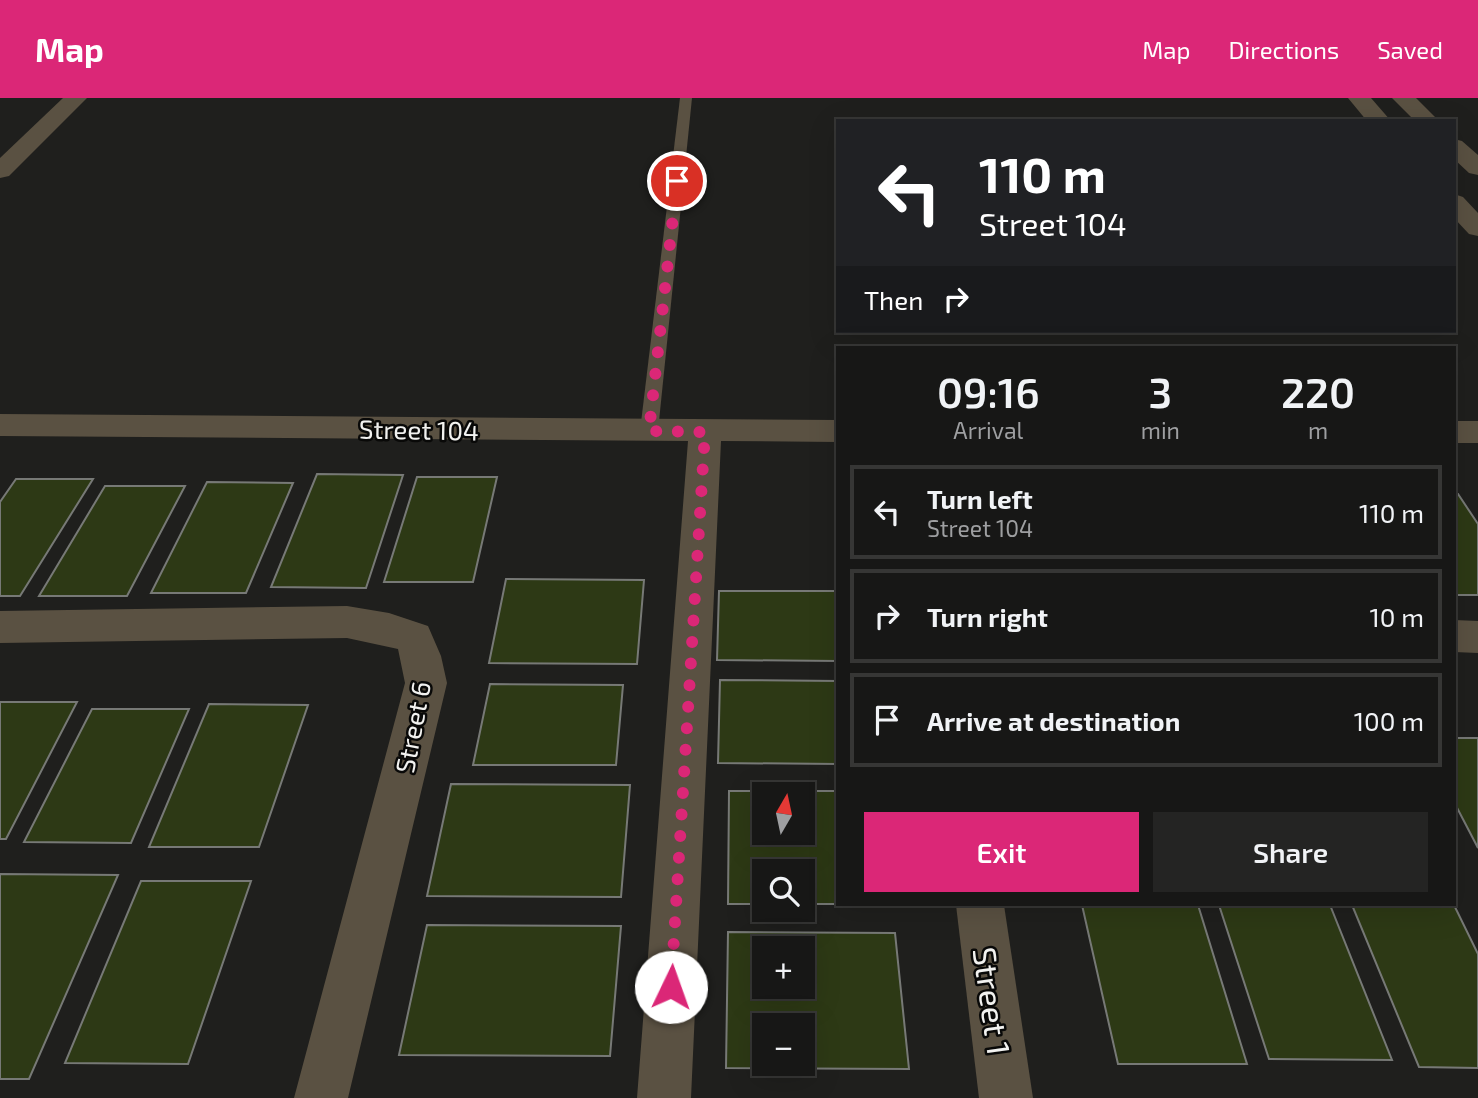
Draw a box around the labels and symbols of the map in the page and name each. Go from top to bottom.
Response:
pin [647,151,707,211]
street label: Street 104 [359,412,479,446]
street label: Street 6 [388,678,436,776]
north arrow [752,782,816,845]
street label: Street 1 [967,944,1019,1058]
position arrow [634,950,708,1024]

